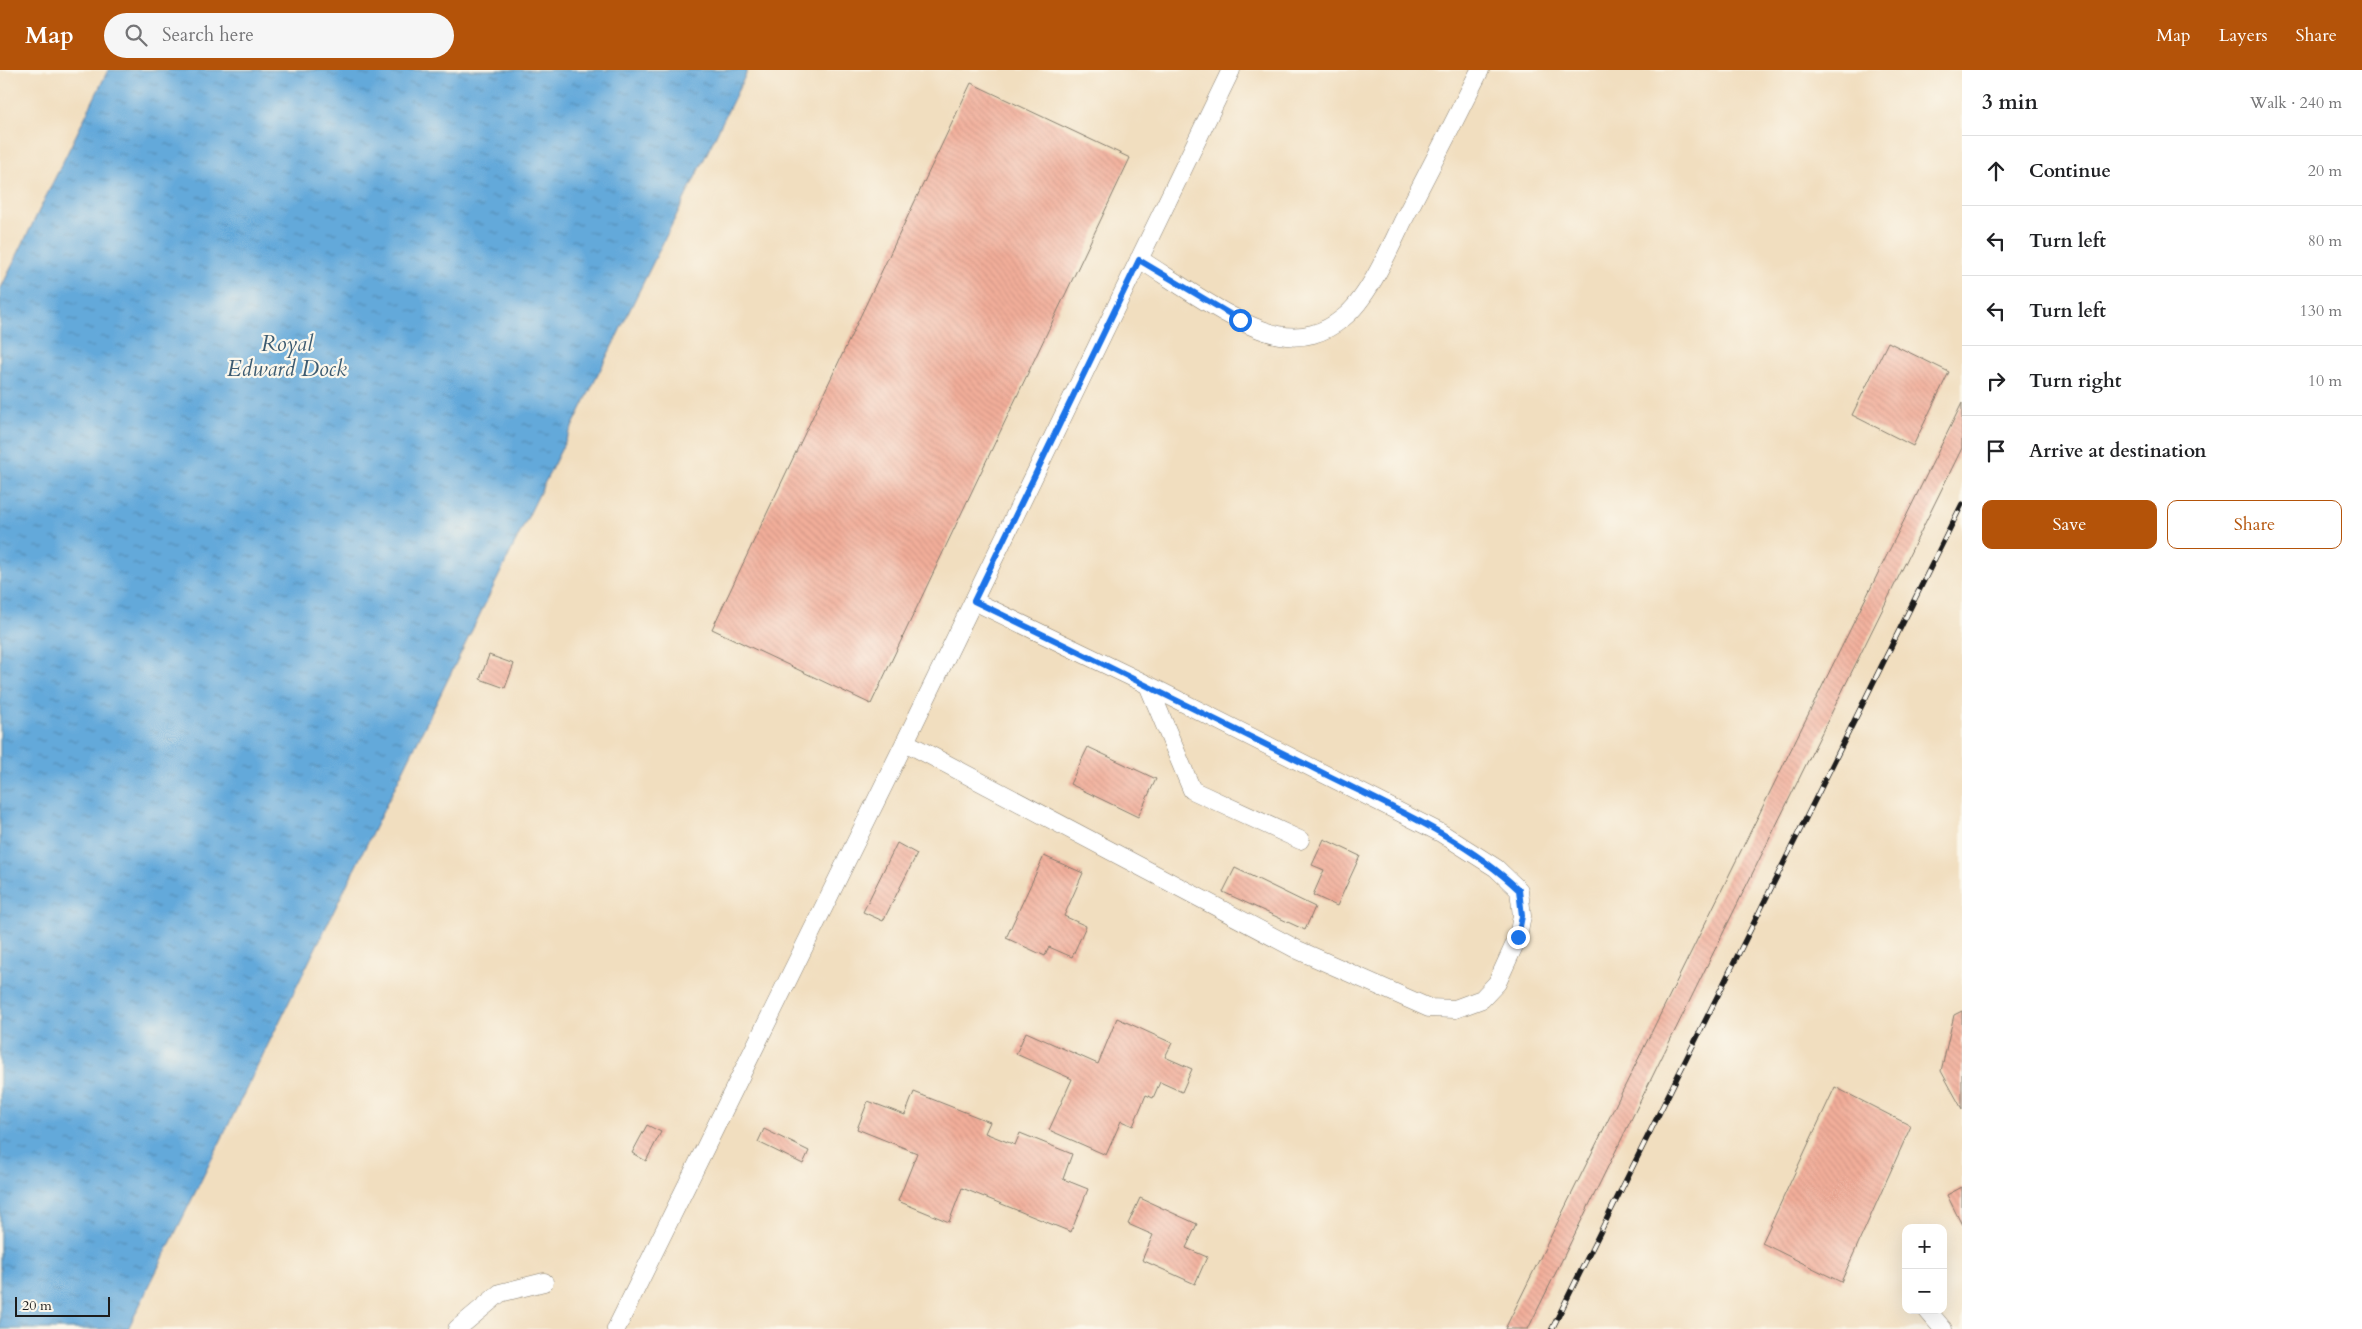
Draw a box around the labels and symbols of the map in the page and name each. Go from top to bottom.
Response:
route start [1229,309,1252,332]
water label: Royal Edward Dock [227,329,347,384]
route end [1507,926,1530,949]
scale bar [15,1294,110,1317]

